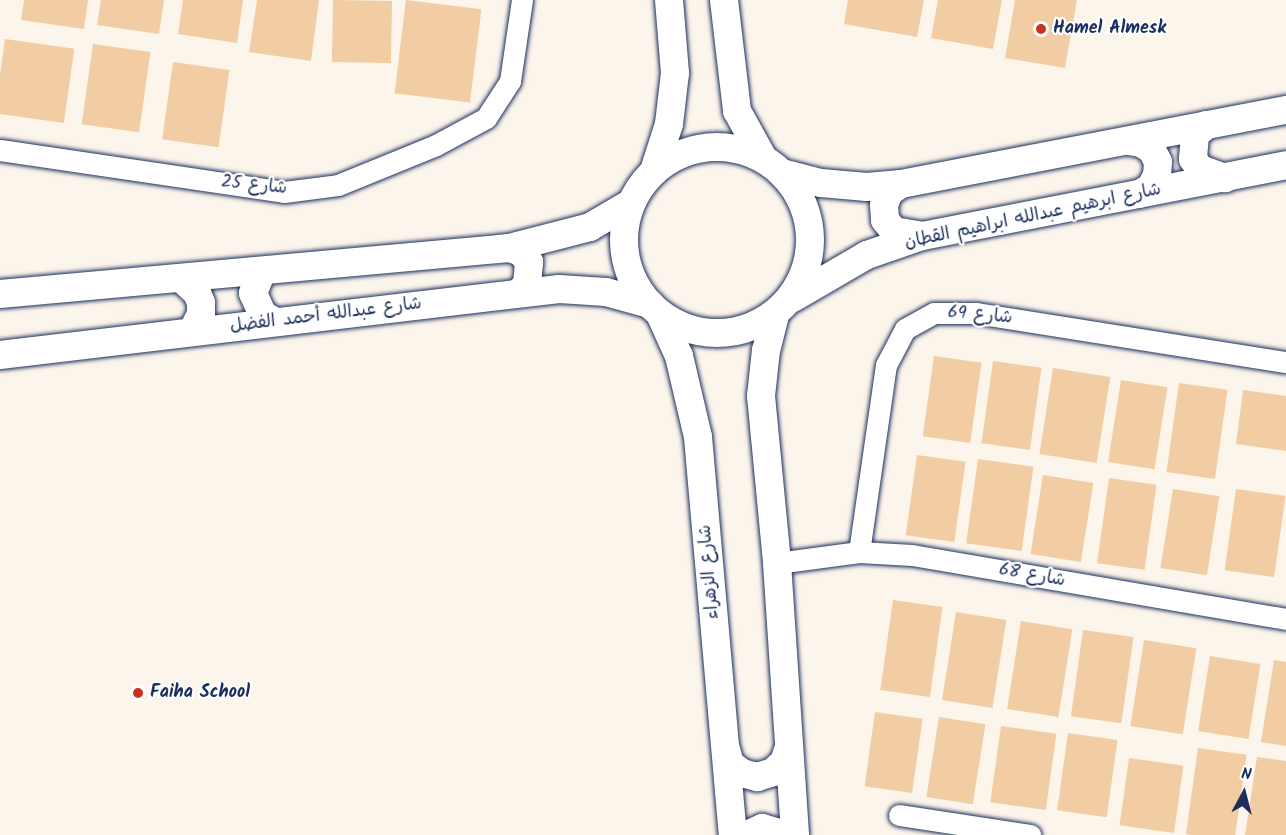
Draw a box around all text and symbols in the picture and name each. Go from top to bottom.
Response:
place label: Hamel Almesk [1053,18,1166,40]
marker: Hamel Almesk [1034,22,1048,36]
street label: شارع 25 [220,172,288,200]
street label: شارع ابرهيم عبدالله ابراهيم القطان [903,179,1163,255]
street label: شارع عبدالله أحمد الفضل [229,294,423,338]
street label: شارع 69 [947,302,1013,330]
street label: شارع الزهراء [695,524,725,620]
street label: شارع 68 [997,560,1067,592]
place label: Faiha School [150,682,250,704]
marker: Faiha School [131,686,145,700]
text: N [1240,762,1253,788]
north arrow [1214,763,1274,823]

